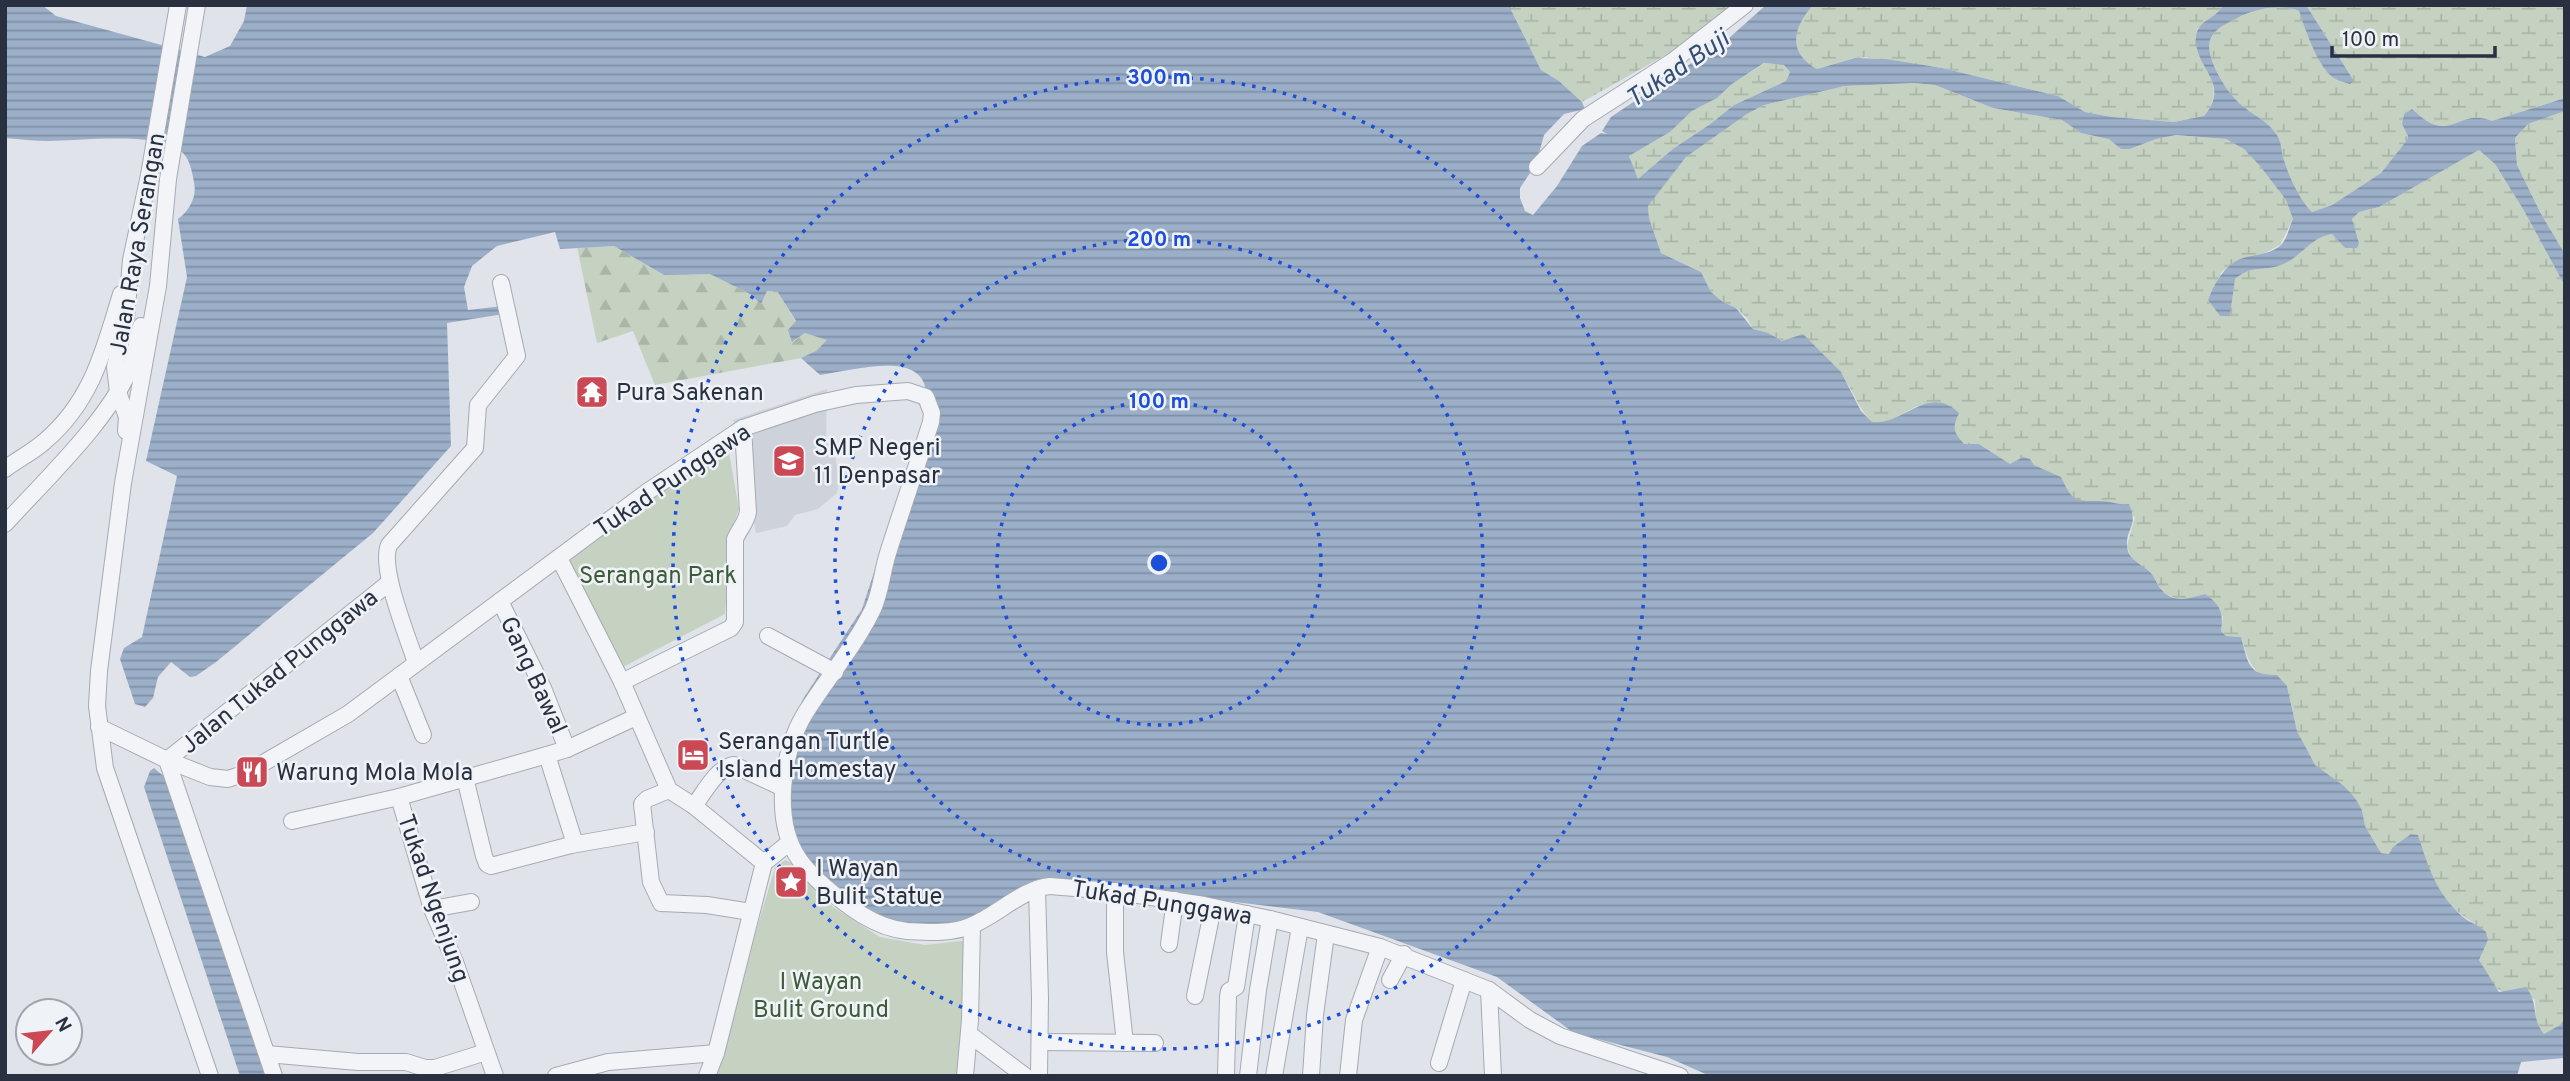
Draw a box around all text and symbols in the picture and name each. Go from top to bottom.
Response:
scale bar [2332,14,2495,58]
water label: Tukad Buji [1620,23,1738,117]
text: 100 m [2342,27,2399,54]
text: 300 m [1127,65,1191,92]
street label: Jalan Raya Serangan [105,131,173,358]
text: 200 m [1127,227,1191,254]
temple icon: Pura Sakenan [573,373,611,411]
place label: Pura Sakenan [616,379,764,409]
text: 100 m [1129,389,1189,416]
street label: Tukad Punggawa [589,418,757,545]
place label: SMP Negeri 11 Denpasar [814,434,941,492]
school or university icon: SMP Negeri 11 Denpasar [770,442,808,480]
centre of rings [1147,551,1171,575]
park label: Serangan Park [579,562,737,592]
street label: Jalan Tukad Punggawa [176,584,385,761]
street label: Gang Bawal [492,612,573,740]
place label: Serangan Turtle Island Homestay [718,728,896,786]
hotel icon: Serangan Turtle Island Homestay [674,736,712,774]
restaurant icon: Warung Mola Mola [233,753,271,791]
place label: Warung Mola Mola [276,759,473,789]
street label: Tukad Ngenjung [389,811,475,987]
place label: I Wayan Bulit Statue [816,855,942,913]
place icon: I Wayan Bulit Statue [772,863,810,901]
street label: Tukad Punggawa [1069,875,1254,933]
park label: I Wayan Bulit Ground [753,968,889,1026]
north arrow [14,997,84,1067]
text: N [48,1013,76,1037]

